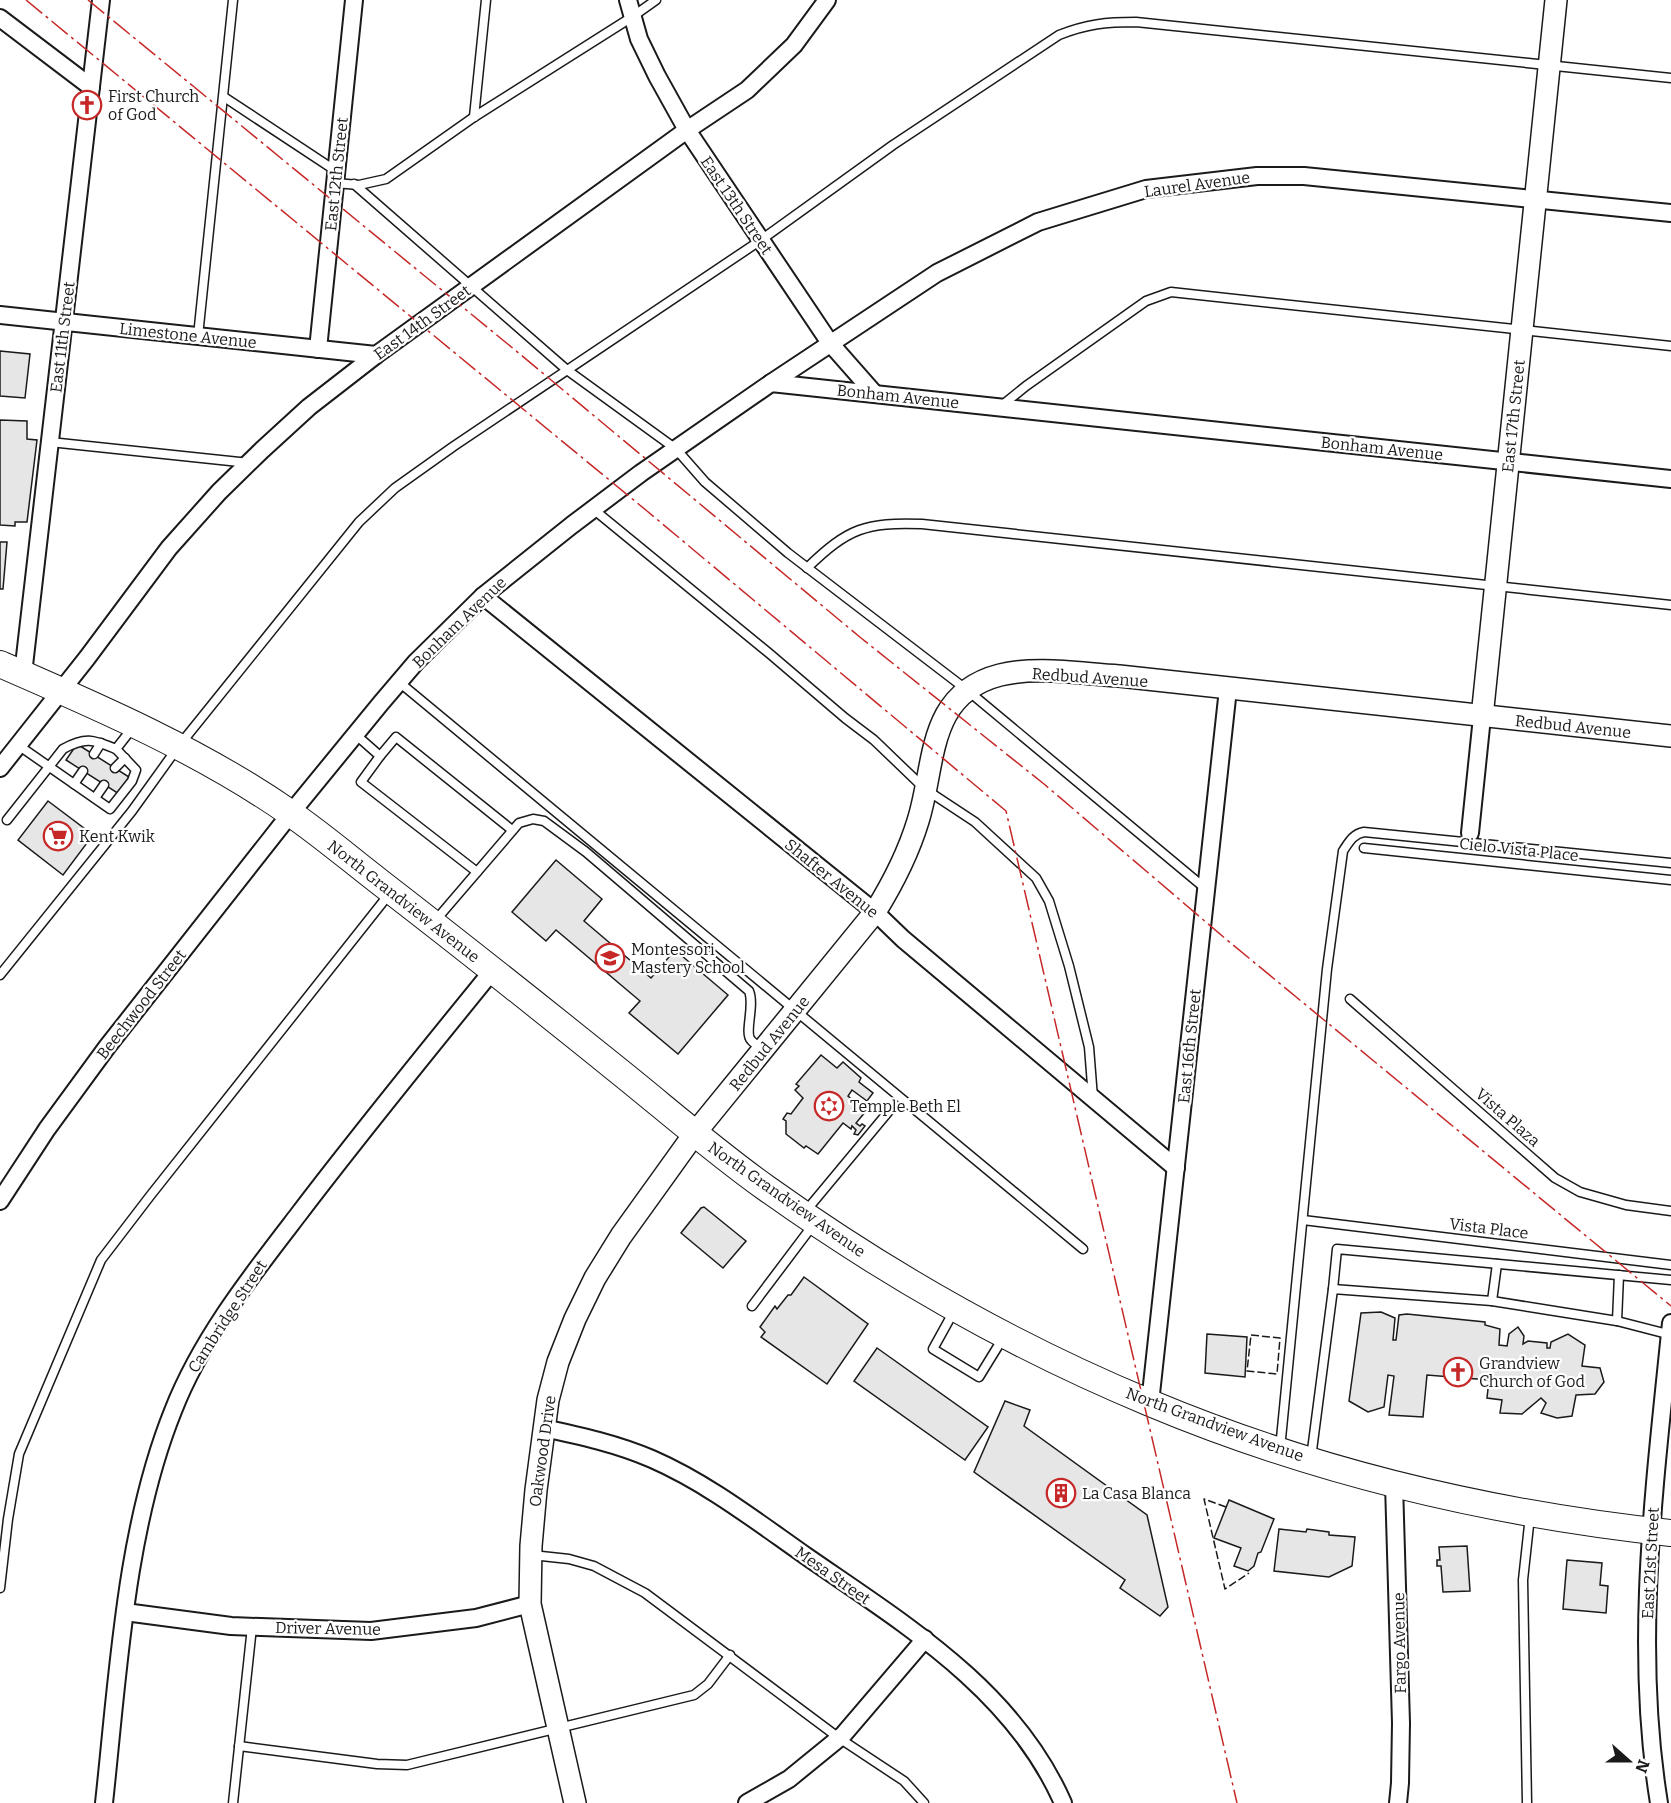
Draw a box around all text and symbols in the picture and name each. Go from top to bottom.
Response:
place label: First Church of God [108,87,199,124]
church icon: First Church of God [71,89,103,121]
street label: East 12th Street [321,116,352,232]
street label: East 13th Street [697,153,777,258]
street label: Laurel Avenue [1143,168,1251,201]
street label: East 11th Street [46,280,79,394]
street label: East 14th Street [370,281,474,364]
street label: Limestone Avenue [118,319,258,352]
street label: East 17th Street [1498,358,1529,473]
street label: Bonham Avenue [836,381,960,412]
street label: Bonham Avenue [1320,433,1444,464]
street label: Bonham Avenue [409,573,510,672]
street label: Redbud Avenue [1031,664,1149,691]
street label: Redbud Avenue [1514,711,1632,742]
supermarket icon: Kent Kwik [42,820,74,852]
place label: Kent Kwik [79,827,155,846]
street label: Cielo Vista Place [1458,834,1580,865]
street label: Shafter Avenue [781,835,882,922]
street label: North Grandview Avenue [324,836,483,967]
place label: Montessori Mastery School [631,940,745,977]
school or university icon: Montessori Mastery School [594,942,626,974]
street label: Beechwood Street [93,946,190,1063]
street label: East 16th Street [1174,988,1205,1104]
street label: Redbud Avenue [725,992,813,1095]
street label: Vista Plaza [1472,1084,1544,1151]
synagogue icon: Temple Beth El [813,1090,845,1122]
place label: Temple Beth El [850,1097,961,1116]
street label: North Grandview Avenue [704,1138,869,1261]
street label: Vista Place [1448,1214,1530,1243]
street label: Cambridge Street [184,1256,271,1376]
place label: Grandview Church of God [1479,1354,1585,1391]
church icon: Grandview Church of God [1442,1356,1474,1388]
street label: North Grandview Avenue [1123,1383,1306,1465]
street label: Oakwood Drive [525,1394,560,1508]
building icon: La Casa Blanca [1045,1477,1077,1509]
place label: La Casa Blanca [1082,1484,1191,1503]
street label: East 21st Street [1638,1506,1663,1619]
street label: Mesa Street [791,1543,874,1608]
street label: Fargo Avenue [1389,1592,1410,1694]
street label: Driver Avenue [275,1618,381,1639]
north arrow [1599,1731,1659,1791]
text: N [1631,1757,1654,1775]

